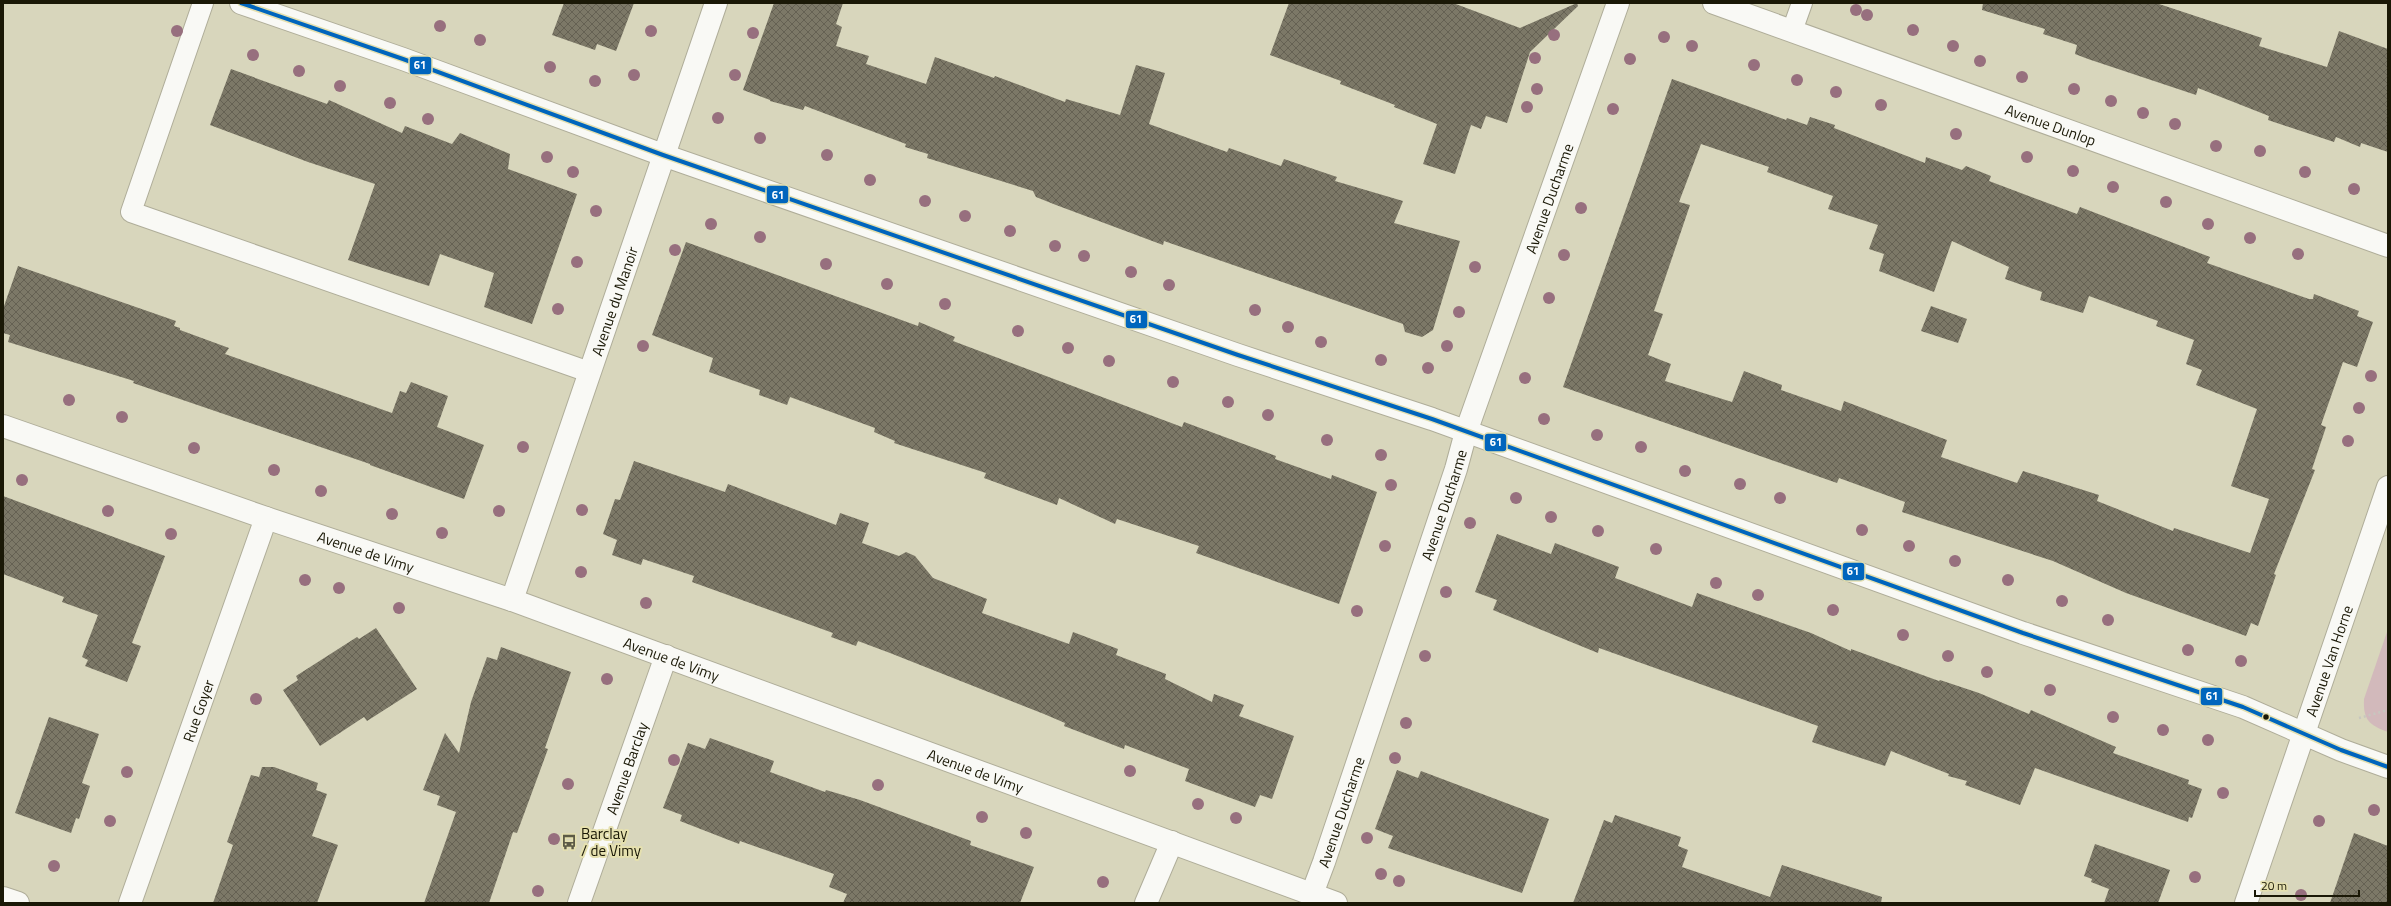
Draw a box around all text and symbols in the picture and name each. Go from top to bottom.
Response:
line badge: 61 [409,56,432,75]
text: 61 [414,57,426,73]
street label: Avenue Dunlop [2002,97,2100,151]
street label: Avenue Ducharme [1519,140,1579,257]
line badge: 61 [766,185,789,204]
text: 61 [772,187,784,203]
street label: Avenue du Manoir [585,243,644,359]
line badge: 61 [1125,310,1148,329]
text: 61 [1130,311,1142,327]
line badge: 61 [1484,433,1507,452]
text: 61 [1490,434,1502,450]
street label: Avenue Ducharme [1415,447,1472,563]
street label: Avenue de Vimy [315,524,417,578]
line badge: 61 [1842,562,1865,581]
text: 61 [1847,563,1859,579]
street label: Avenue Van Horne [2299,602,2358,719]
street label: Avenue de Vimy [620,631,723,687]
street label: Rue Goyer [176,676,220,745]
line badge: 61 [2200,687,2223,706]
text: 61 [2206,688,2218,704]
unlabelled marker [2261,712,2271,722]
street label: Avenue Barclay [600,719,653,818]
street label: Avenue de Vimy [924,742,1027,799]
street label: Avenue Ducharme [1312,754,1370,871]
place label: Barclay / de Vimy [581,822,641,862]
bus stop icon: Barclay / de Vimy [560,833,578,851]
scale bar [2255,872,2359,898]
text: 20 m [2261,876,2287,895]

